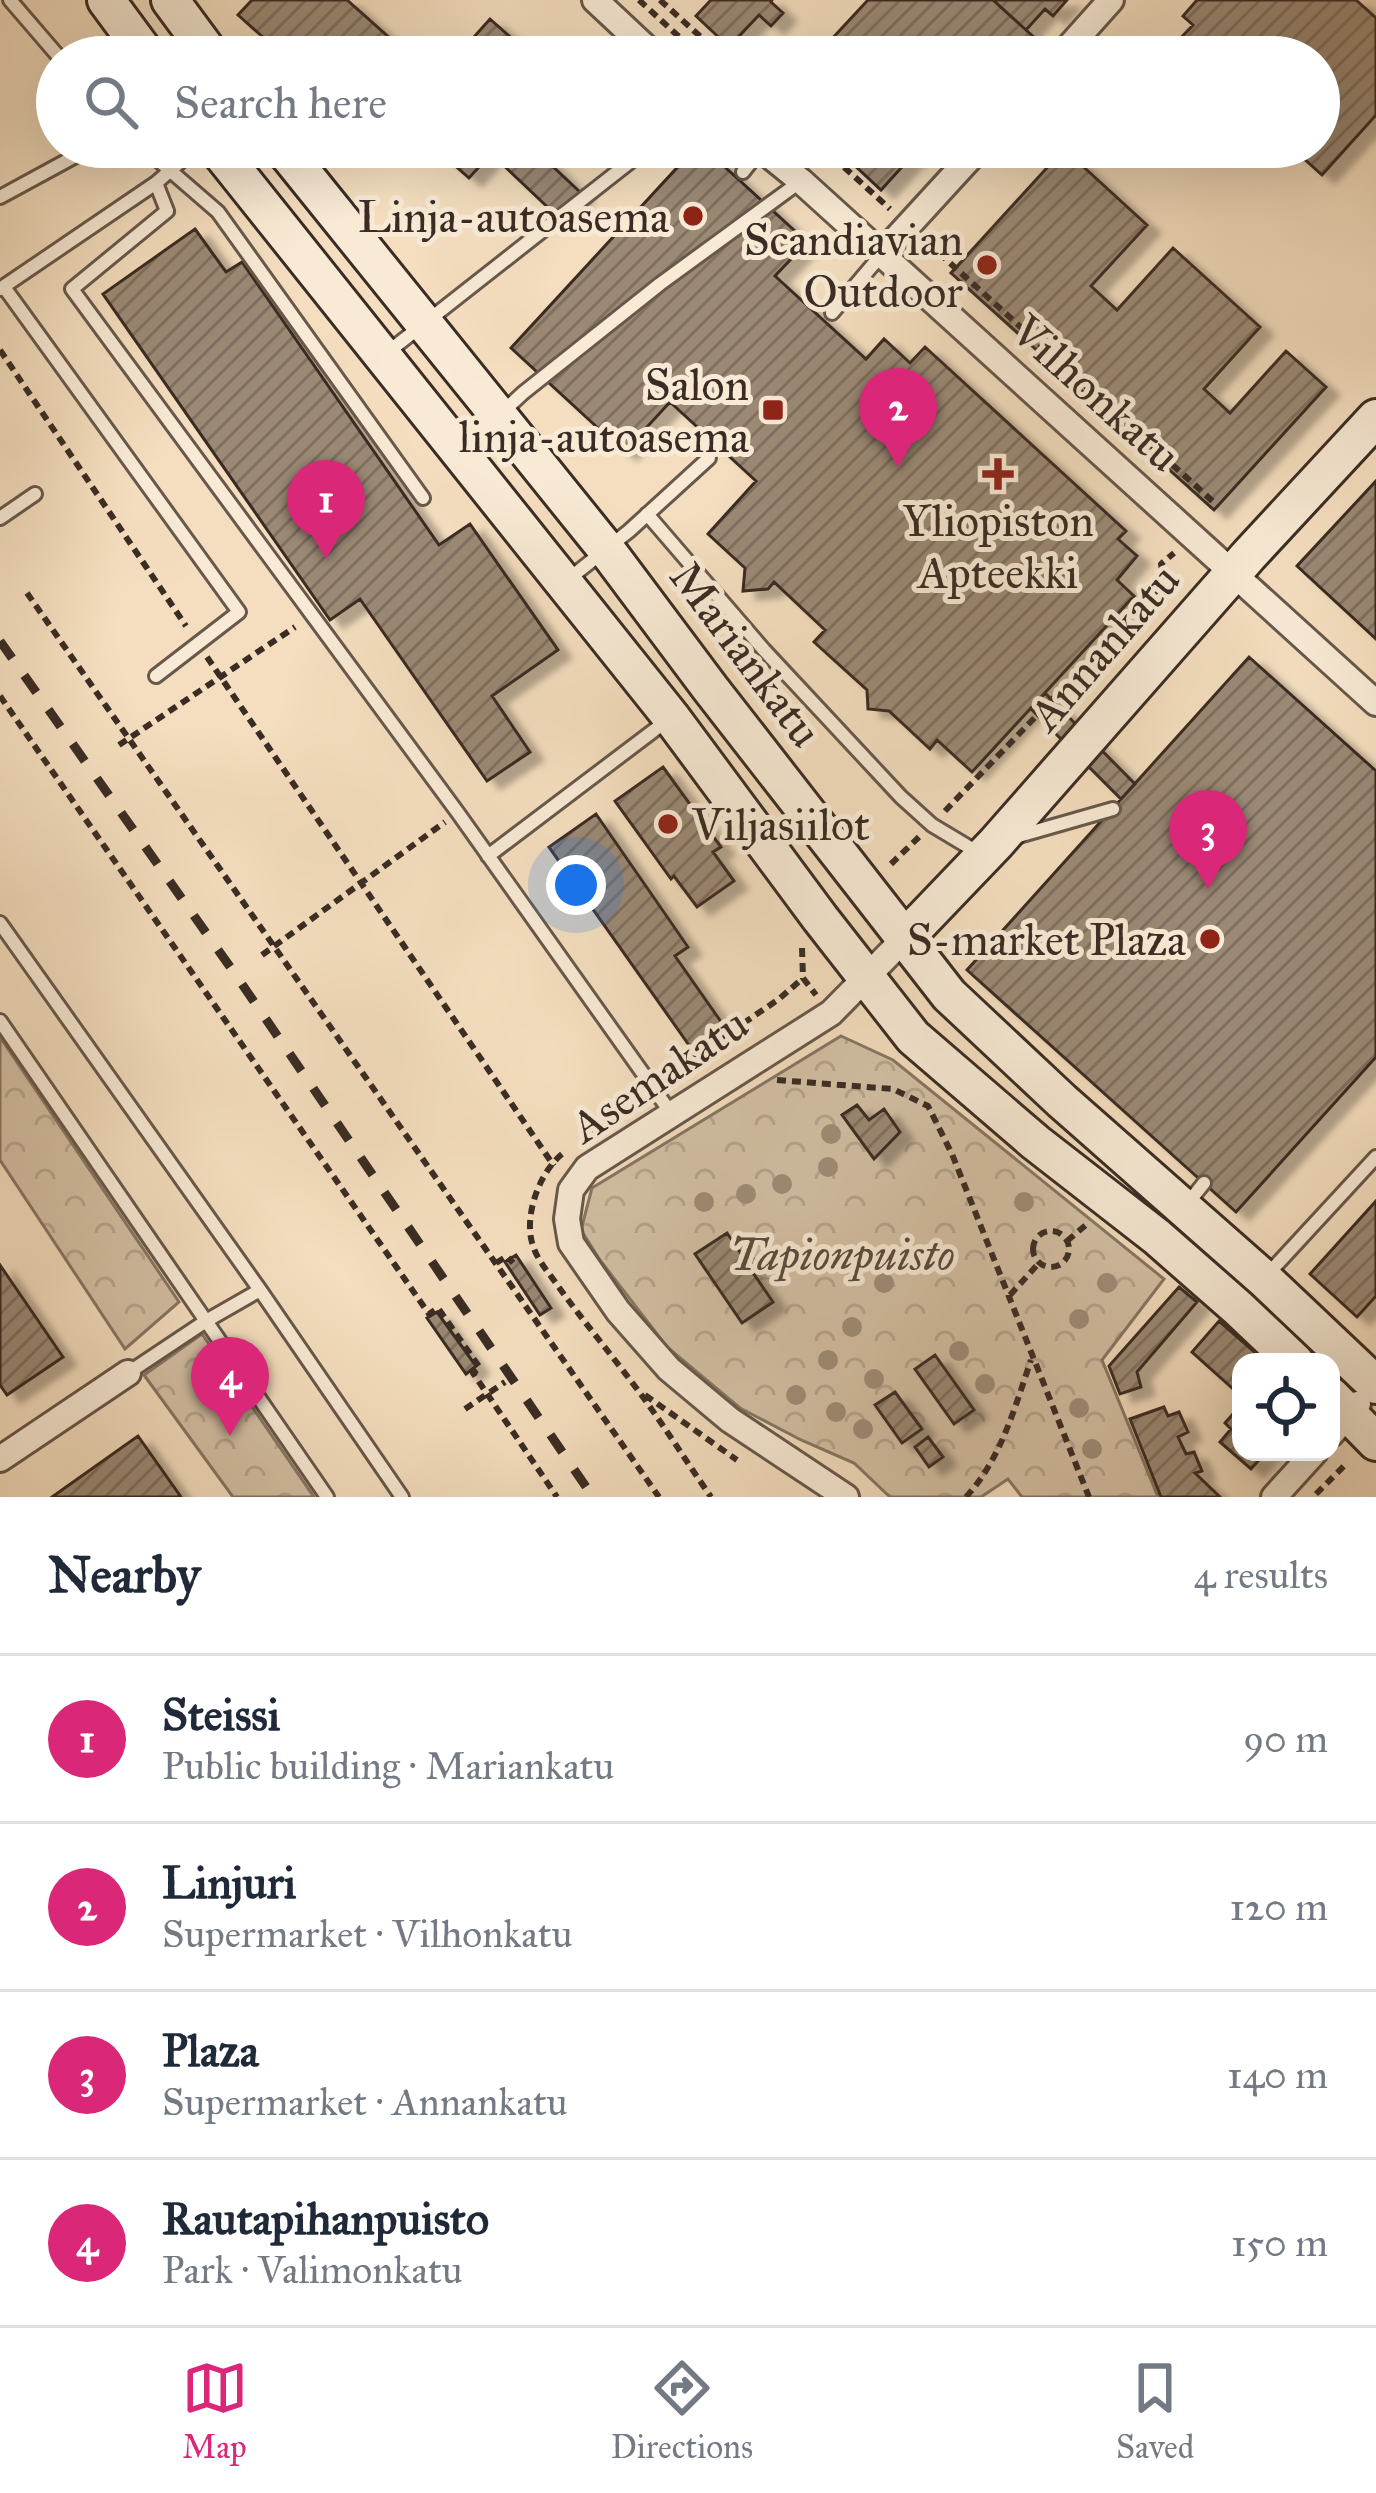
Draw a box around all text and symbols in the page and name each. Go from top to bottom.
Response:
search box [36,36,1340,168]
icon: search [78,69,144,135]
text: Search here [174,75,387,130]
place label: Linja-autoasema [358,189,669,244]
marker: Linja-autoasema [680,203,706,229]
place label: Scandiavian Outdoor [744,212,963,319]
marker: Scandiavian Outdoor [974,252,1000,278]
street label: Vilhonkatu [1000,302,1192,483]
place label: Salon linja-autoasema [459,357,749,464]
pin: 2 [859,368,937,467]
marker: Salon linja-autoasema [760,397,786,423]
pin: 1 [287,460,365,559]
marker: Yliopiston Apteekki [985,461,1011,487]
place label: Yliopiston Apteekki [902,493,1094,600]
street label: Mariankatu [659,550,834,758]
street label: Annankatu [1016,553,1191,743]
pin: 3 [1169,790,1247,889]
place label: Viljasiilot [691,797,870,852]
marker: Viljasiilot [655,811,681,837]
your location [546,855,606,915]
place label: S-market Plaza [907,912,1186,967]
marker: S-market Plaza [1197,926,1223,952]
street label: Asemakatu [558,996,758,1155]
park label: Tapionpuisto [730,1227,954,1282]
pin: 4 [191,1337,269,1436]
map controls [1232,1353,1340,1461]
button: locate [1232,1353,1340,1461]
text: Nearby [48,1544,200,1606]
text: 4 results [1194,1551,1328,1599]
text: Steissi [162,1687,280,1742]
text: 1 [79,1715,95,1763]
text: 90 m [1243,1715,1328,1763]
text: Public building · Mariankatu [162,1742,614,1790]
text: Linjuri [162,1855,296,1910]
text: 2 [77,1883,97,1931]
text: 120 m [1229,1883,1328,1931]
text: Supermarket · Vilhonkatu [162,1910,572,1958]
text: Plaza [162,2023,259,2078]
text: 3 [79,2051,95,2099]
text: 140 m [1227,2051,1328,2099]
text: Supermarket · Annankatu [162,2078,568,2126]
text: Rautapihanpuisto [162,2191,489,2246]
text: 4 [76,2219,98,2267]
text: 150 m [1231,2219,1328,2267]
text: Park · Valimonkatu [162,2246,463,2294]
tab: Map [182,2355,248,2467]
tab: Directions [611,2355,753,2467]
tab: Saved [1116,2355,1194,2467]

